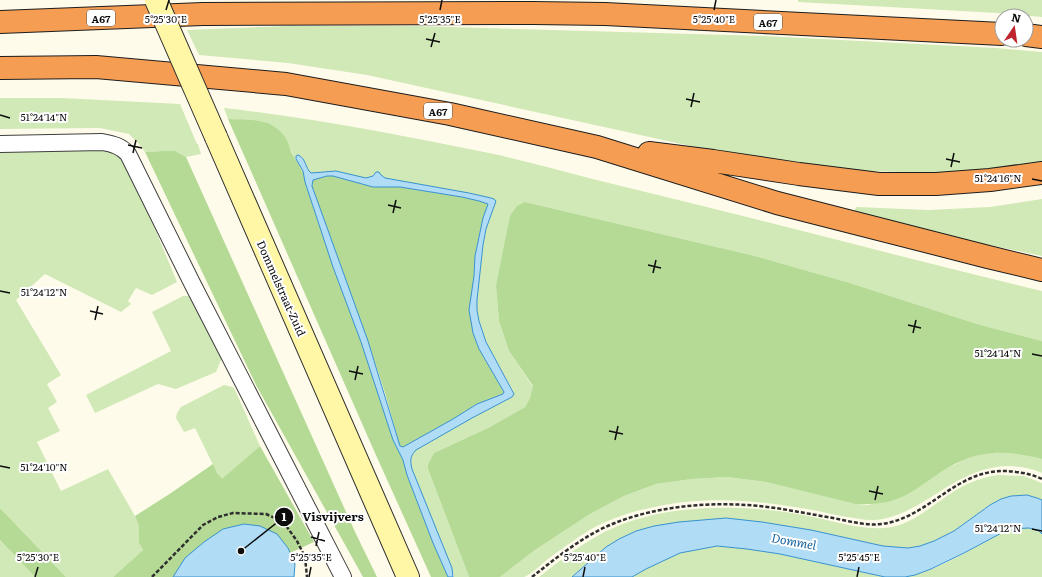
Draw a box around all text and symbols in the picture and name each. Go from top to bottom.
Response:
north arrow [994,8,1034,48]
text: N [1010,8,1023,26]
road number: A67 [87,10,115,26]
text: 5°25'30"E [145,11,187,26]
text: 5°25'35"E [419,11,461,26]
text: 5°25'40"E [693,11,735,26]
road number: A67 [754,14,782,30]
road number: A67 [424,103,452,119]
text: 51°24'14"N [21,109,67,124]
text: 51°24'16"N [974,170,1022,185]
street label: Dommelstraat-Zuid [254,238,310,339]
text: 51°24'12"N [21,284,67,299]
text: 51°24'14"N [975,345,1021,360]
text: 51°24'10"N [20,459,68,474]
callout: Visvijvers [274,505,371,529]
text: 1 [282,507,287,525]
text: Visvijvers [302,507,364,525]
text: 51°24'12"N [975,520,1021,535]
water label: Dommel [770,528,818,554]
text: 5°25'30"E [17,549,59,564]
text: 5°25'35"E [290,549,332,564]
text: 5°25'40"E [564,549,606,564]
text: 5°25'45"E [838,549,880,564]

